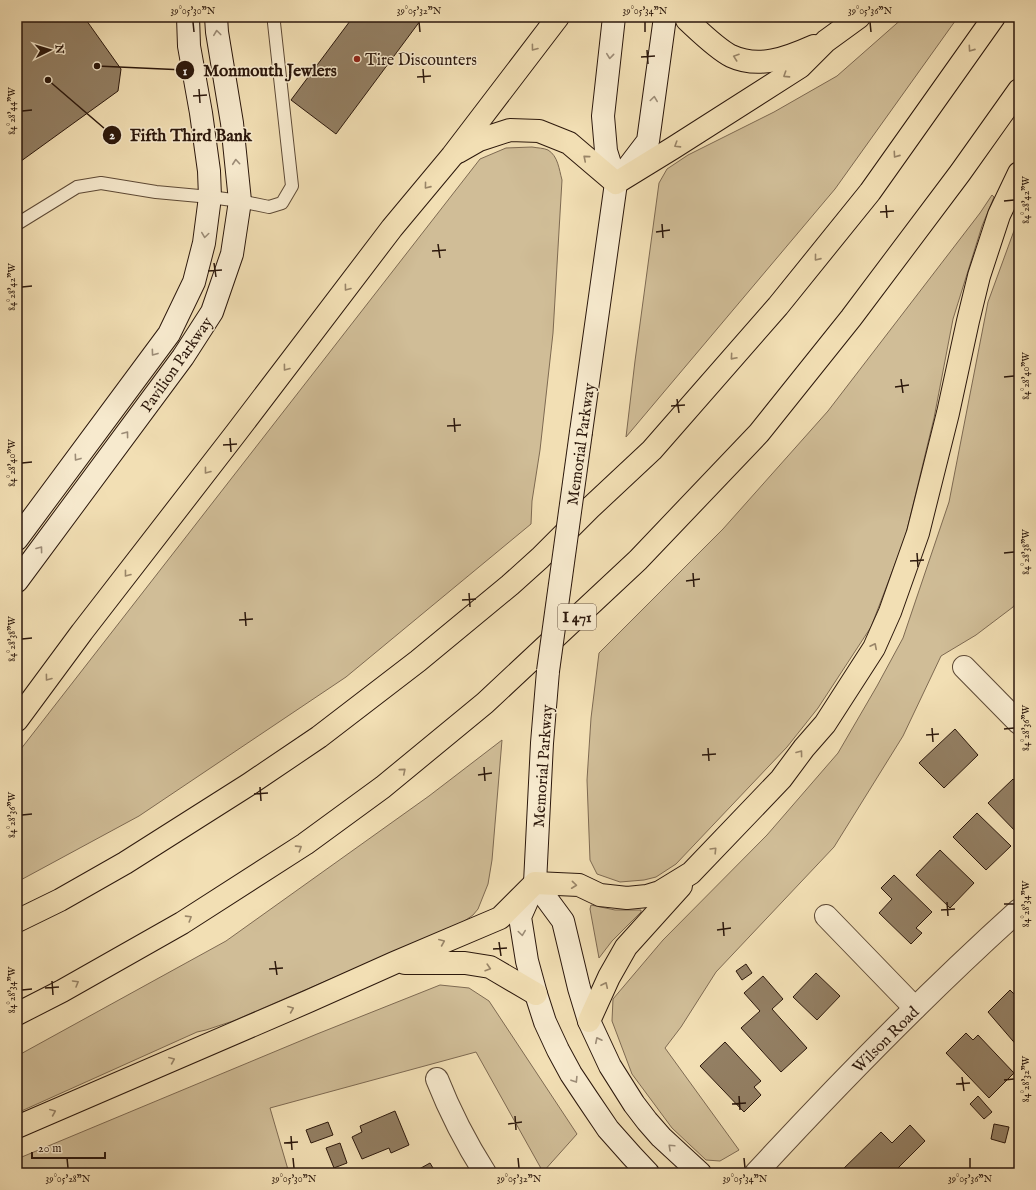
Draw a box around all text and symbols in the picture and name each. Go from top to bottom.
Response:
text: 39°05'30"N [171,5,216,18]
text: 39°05'32"N [397,5,442,18]
text: 39°05'34"N [623,5,668,18]
text: 39°05'36"N [848,5,892,18]
north arrow [30,30,70,70]
one-way arrow [213,30,222,36]
text: N [51,43,66,55]
one-way arrow [532,43,539,50]
one-way arrow [969,45,976,52]
place label: Tire Discounters [365,51,477,71]
one-way arrow [606,53,615,59]
marker: Tire Discounters [352,54,362,64]
one-way arrow [732,54,739,62]
callout: Monmouth Jewlers [175,56,345,85]
text: Monmouth Jewlers [203,61,337,82]
text: 1 [183,64,188,79]
one-way arrow [783,71,790,78]
text: 84°28'44"W [6,87,19,135]
one-way arrow [649,96,658,102]
callout: Fifth Third Bank [102,120,260,149]
text: Fifth Third Bank [130,126,253,147]
text: 2 [109,128,115,143]
one-way arrow [674,141,681,148]
one-way arrow [894,150,901,157]
one-way arrow [584,155,591,162]
one-way arrow [232,159,241,165]
text: 84°28'42"W [1020,176,1033,224]
one-way arrow [425,181,432,188]
one-way arrow [201,232,210,238]
one-way arrow [814,253,821,260]
text: 84°28'42"W [6,263,19,311]
one-way arrow [344,284,351,291]
street label: Pavilion Parkway [137,313,218,417]
one-way arrow [152,349,159,356]
one-way arrow [730,352,738,360]
text: 84°28'40"W [1020,352,1033,400]
one-way arrow [283,364,290,371]
street label: Memorial Parkway [563,382,600,507]
one-way arrow [122,431,129,438]
text: 84°28'40"W [6,439,19,487]
one-way arrow [75,453,82,460]
one-way arrow [204,467,211,474]
text: 84°28'38"W [1020,529,1033,575]
one-way arrow [35,547,42,554]
one-way arrow [125,570,132,577]
road number: I 471 [558,604,596,630]
text: 84°28'38"W [6,616,19,662]
one-way arrow [869,643,877,650]
one-way arrow [46,673,53,680]
street label: Memorial Parkway [530,704,558,828]
text: 84°28'36"W [1020,705,1033,751]
one-way arrow [796,750,803,757]
one-way arrow [398,768,406,775]
text: 84°28'36"W [6,792,19,838]
one-way arrow [295,846,302,853]
one-way arrow [709,847,717,855]
one-way arrow [571,880,577,889]
text: 84°28'34"W [1020,880,1033,927]
one-way arrow [185,916,192,923]
one-way arrow [517,930,526,936]
one-way arrow [439,939,446,947]
one-way arrow [484,963,491,972]
text: 84°28'34"W [6,966,19,1013]
one-way arrow [72,980,79,988]
one-way arrow [600,982,608,990]
street label: Wilson Road [849,1003,924,1078]
one-way arrow [288,1005,295,1013]
one-way arrow [595,1037,603,1044]
text: 84°28'32"W [1020,1055,1033,1102]
one-way arrow [168,1057,176,1065]
one-way arrow [571,1076,578,1083]
one-way arrow [48,1109,56,1117]
scale bar [32,1134,105,1160]
text: 20 m [38,1141,61,1156]
one-way arrow [668,1144,676,1151]
text: 39°05'28"N [46,1173,91,1186]
text: 39°05'30"N [272,1173,317,1186]
text: 39°05'32"N [497,1173,542,1186]
text: 39°05'34"N [723,1173,768,1186]
text: 39°05'36"N [948,1173,992,1186]

